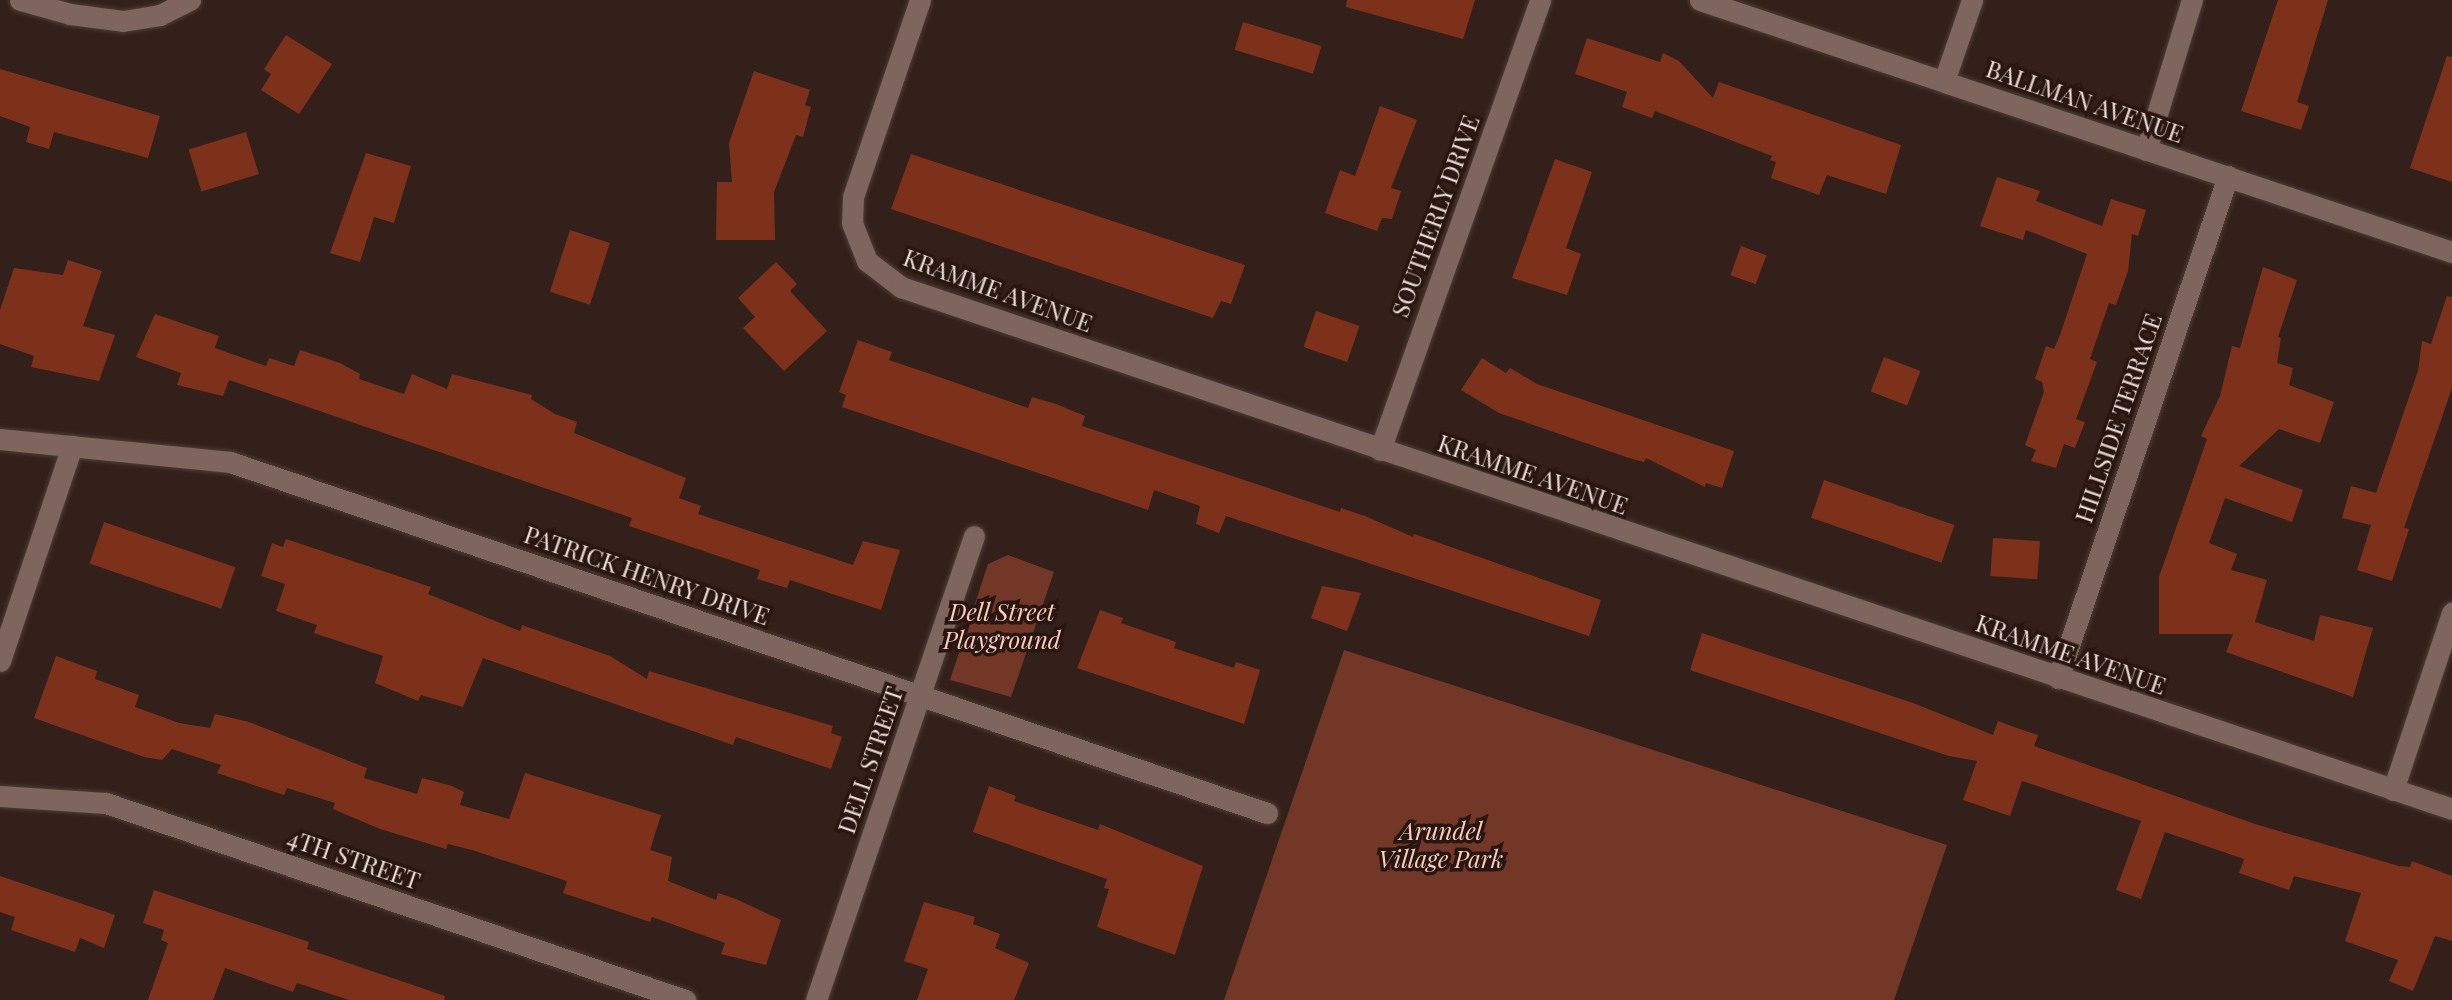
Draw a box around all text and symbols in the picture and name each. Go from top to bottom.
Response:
street label: BALLMAN AVENUE [1982,54,2188,148]
street label: SOUTHERLY DRIVE [1385,111,1485,321]
street label: KRAMME AVENUE [899,242,1097,338]
street label: HILLSIDE TERRACE [2069,309,2167,527]
street label: KRAMME AVENUE [1434,428,1632,520]
street label: PATRICK HENRY DRIVE [520,519,774,631]
park label: Dell Street Playground [943,598,1061,654]
street label: KRAMME AVENUE [1972,608,2170,700]
street label: DELL STREET [831,683,909,837]
park label: Arundel Village Park [1379,817,1503,873]
street label: 4TH STREET [284,823,424,895]

